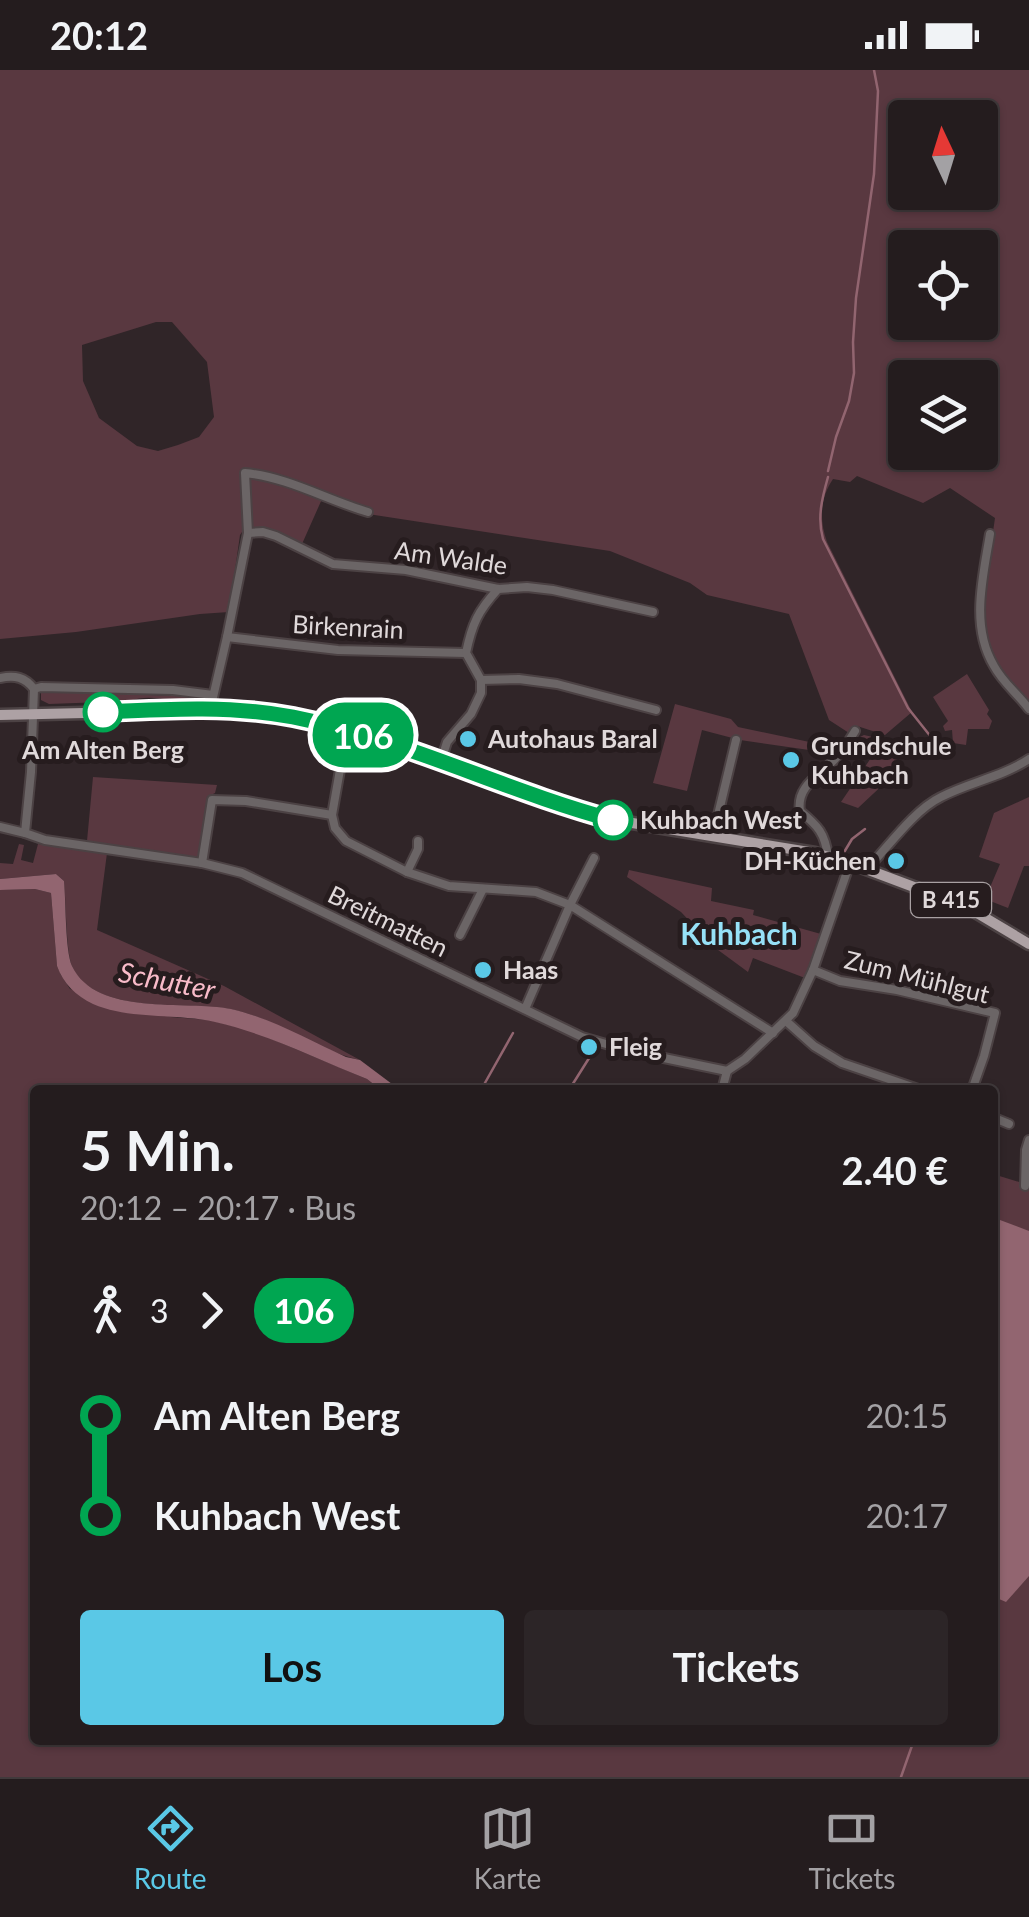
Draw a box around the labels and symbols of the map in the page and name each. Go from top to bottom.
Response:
north arrow [888,100,998,210]
street label: Am Walde [393,534,509,580]
street label: Birkenrain [292,608,404,644]
marker: Am Alten Berg [84,693,122,731]
line badge: 106 [306,702,420,768]
place label: Autohaus Baral [487,723,658,753]
marker: Autohaus Baral [457,728,479,750]
place label: Grundschule Kuhbach [811,730,951,789]
place label: Am Alten Berg [21,734,184,764]
marker: Grundschule Kuhbach [780,749,802,771]
marker: Kuhbach West [594,801,632,839]
place label: Kuhbach West [640,804,803,834]
place label: DH-Küchen [744,845,876,875]
marker: DH-Küchen [885,850,907,872]
street label: Breitmatten [324,878,453,962]
road number: B 415 [911,883,991,917]
district label: Kuhbach [680,915,798,951]
street label: Zum Mühlgut [842,944,993,1009]
water label: Schutter [116,954,219,1006]
place label: Haas [503,954,558,984]
marker: Haas [472,959,494,981]
place label: Fleig [609,1031,662,1061]
marker: Fleig [578,1036,600,1058]

